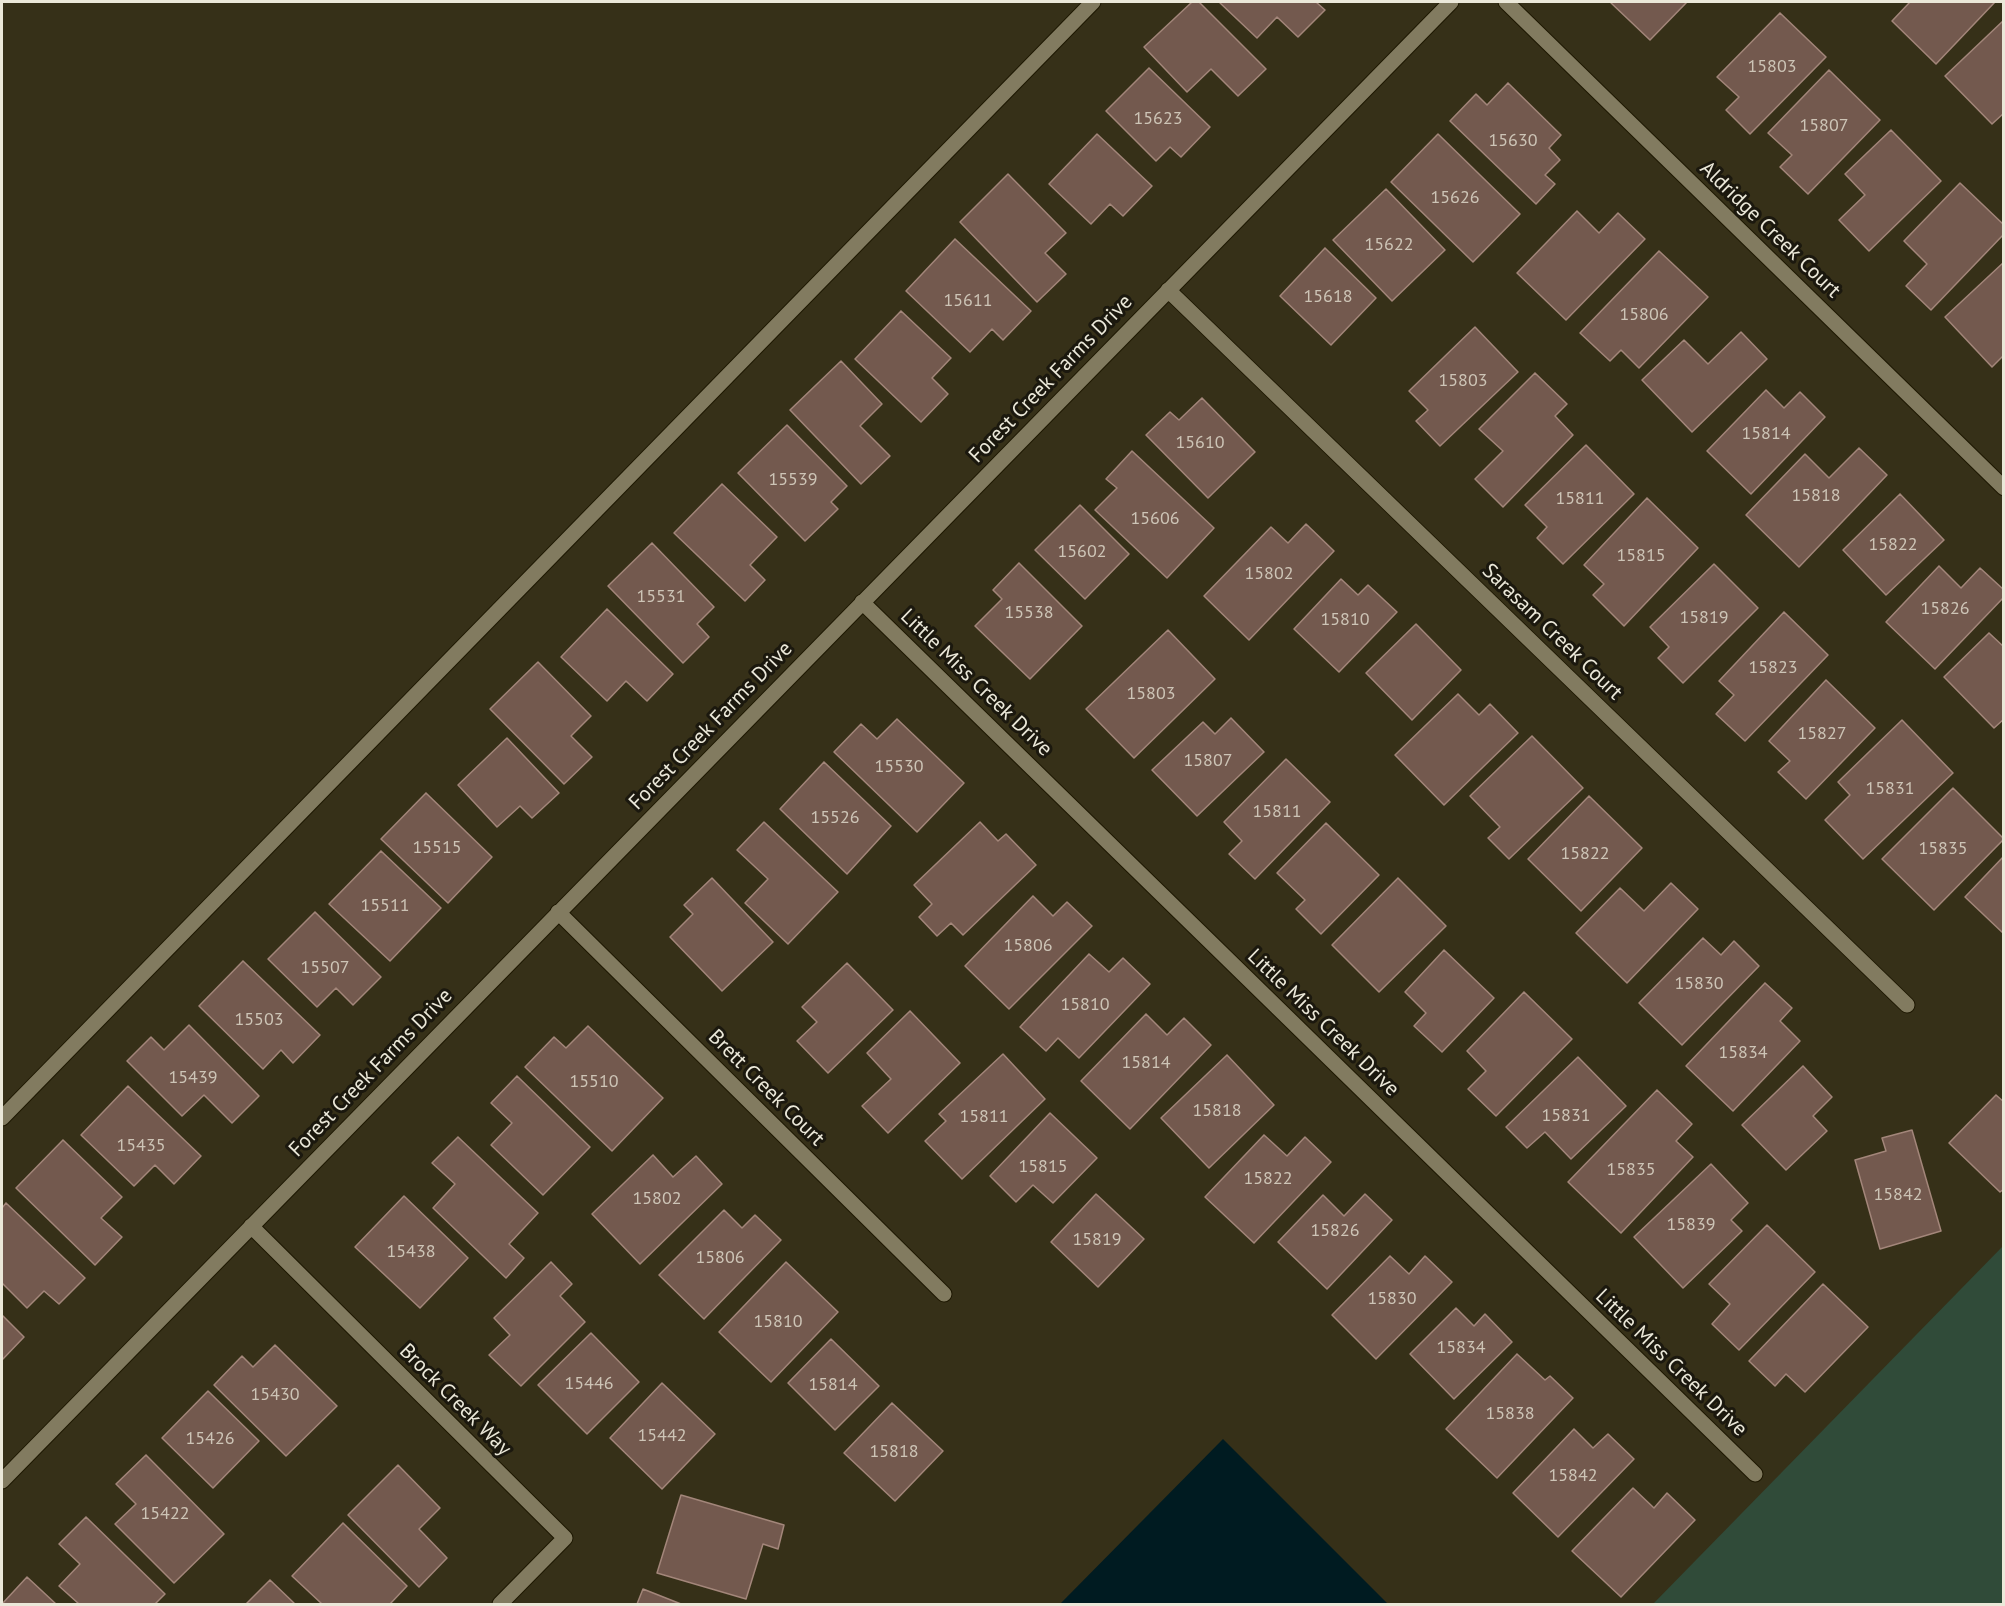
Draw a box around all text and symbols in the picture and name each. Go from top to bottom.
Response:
house number: 15803 [1747,56,1797,78]
house number: 15623 [1133,108,1183,130]
house number: 15807 [1799,115,1849,137]
house number: 15630 [1488,130,1538,152]
street label: Aldridge Creek Court [1694,156,1846,304]
house number: 15626 [1430,187,1480,209]
house number: 15622 [1364,234,1414,256]
house number: 15618 [1303,286,1353,308]
house number: 15611 [943,290,993,312]
street label: Forest Creek Farms Drive [964,290,1138,468]
house number: 15806 [1619,304,1669,326]
house number: 15803 [1438,370,1488,392]
house number: 15814 [1741,423,1791,445]
house number: 15610 [1175,432,1225,454]
house number: 15539 [768,469,818,491]
house number: 15818 [1791,485,1841,507]
house number: 15811 [1555,488,1605,510]
house number: 15606 [1130,508,1180,530]
house number: 15822 [1868,534,1918,556]
house number: 15602 [1057,541,1107,563]
house number: 15815 [1616,545,1666,567]
street label: Sarasam Creek Court [1477,559,1627,705]
house number: 15802 [1244,563,1294,585]
house number: 15531 [636,586,686,608]
house number: 15826 [1920,598,1970,620]
house number: 15538 [1004,602,1054,624]
street label: Little Miss Creek Drive [895,604,1057,762]
house number: 15819 [1679,607,1729,629]
house number: 15810 [1320,609,1370,631]
street label: Forest Creek Farms Drive [624,637,798,815]
house number: 15823 [1748,657,1798,679]
house number: 15803 [1126,683,1176,705]
house number: 15827 [1797,723,1847,745]
house number: 15807 [1183,750,1233,772]
house number: 15530 [874,756,924,778]
house number: 15831 [1865,778,1915,800]
house number: 15811 [1252,801,1302,823]
house number: 15526 [810,807,860,829]
house number: 15515 [412,837,462,859]
house number: 15835 [1918,838,1968,860]
house number: 15822 [1560,843,1610,865]
house number: 15511 [360,895,410,917]
house number: 15806 [1003,935,1053,957]
street label: Little Miss Creek Drive [1242,944,1404,1102]
house number: 15507 [300,957,350,979]
house number: 15830 [1674,973,1724,995]
street label: Forest Creek Farms Drive [284,984,458,1162]
house number: 15810 [1060,994,1110,1016]
house number: 15503 [234,1009,284,1031]
street label: Brett Creek Court [703,1025,829,1151]
house number: 15834 [1718,1042,1768,1064]
house number: 15814 [1121,1052,1171,1074]
house number: 15439 [168,1067,218,1089]
house number: 15510 [569,1071,619,1093]
house number: 15818 [1192,1100,1242,1122]
house number: 15831 [1541,1105,1591,1127]
house number: 15811 [959,1106,1009,1128]
house number: 15435 [116,1135,166,1157]
house number: 15815 [1018,1156,1068,1178]
house number: 15835 [1606,1159,1656,1181]
house number: 15822 [1243,1168,1293,1190]
house number: 15842 [1873,1184,1923,1206]
house number: 15802 [632,1188,682,1210]
house number: 15839 [1666,1214,1716,1236]
house number: 15826 [1310,1220,1360,1242]
house number: 15819 [1072,1229,1122,1251]
house number: 15438 [386,1241,436,1263]
house number: 15806 [695,1247,745,1269]
street label: Little Miss Creek Drive [1590,1284,1752,1442]
house number: 15830 [1367,1288,1417,1310]
house number: 15810 [753,1311,803,1333]
house number: 15834 [1436,1337,1486,1359]
street label: Brock Creek Way [394,1339,516,1461]
house number: 15446 [564,1373,614,1395]
house number: 15814 [808,1374,858,1396]
house number: 15430 [250,1384,300,1406]
house number: 15838 [1485,1403,1535,1425]
house number: 15442 [637,1425,687,1447]
house number: 15426 [185,1428,235,1450]
house number: 15818 [869,1441,919,1463]
house number: 15842 [1548,1465,1598,1487]
house number: 15422 [140,1503,190,1525]

